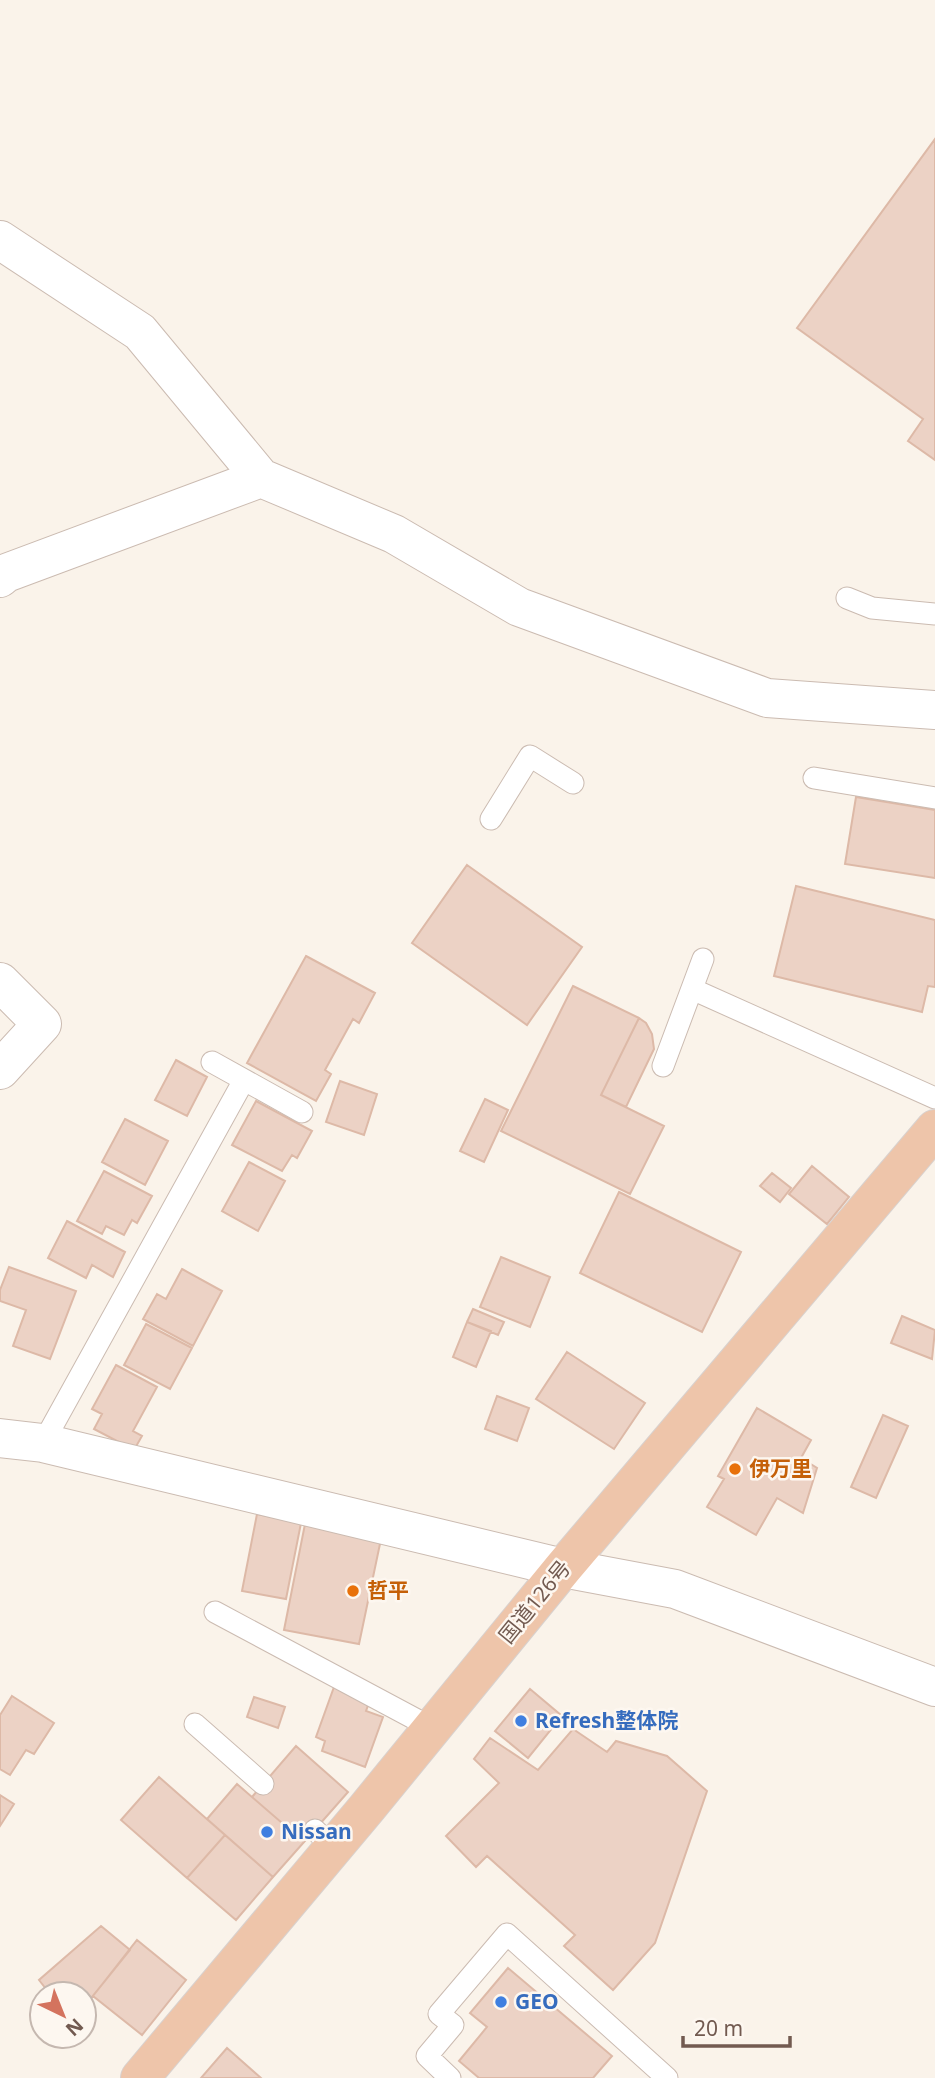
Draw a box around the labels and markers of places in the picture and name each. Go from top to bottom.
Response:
place label: 伊万里 [749,1454,812,1482]
marker: 伊万里 [727,1461,743,1477]
place label: 哲平 [367,1576,409,1604]
marker: 哲平 [345,1583,361,1599]
place label: Refresh整体院 [535,1706,678,1734]
marker: Refresh整体院 [513,1713,529,1729]
place label: Nissan [281,1817,352,1845]
marker: Nissan [259,1824,275,1840]
place label: GEO [515,1987,559,2015]
marker: GEO [493,1994,509,2010]

